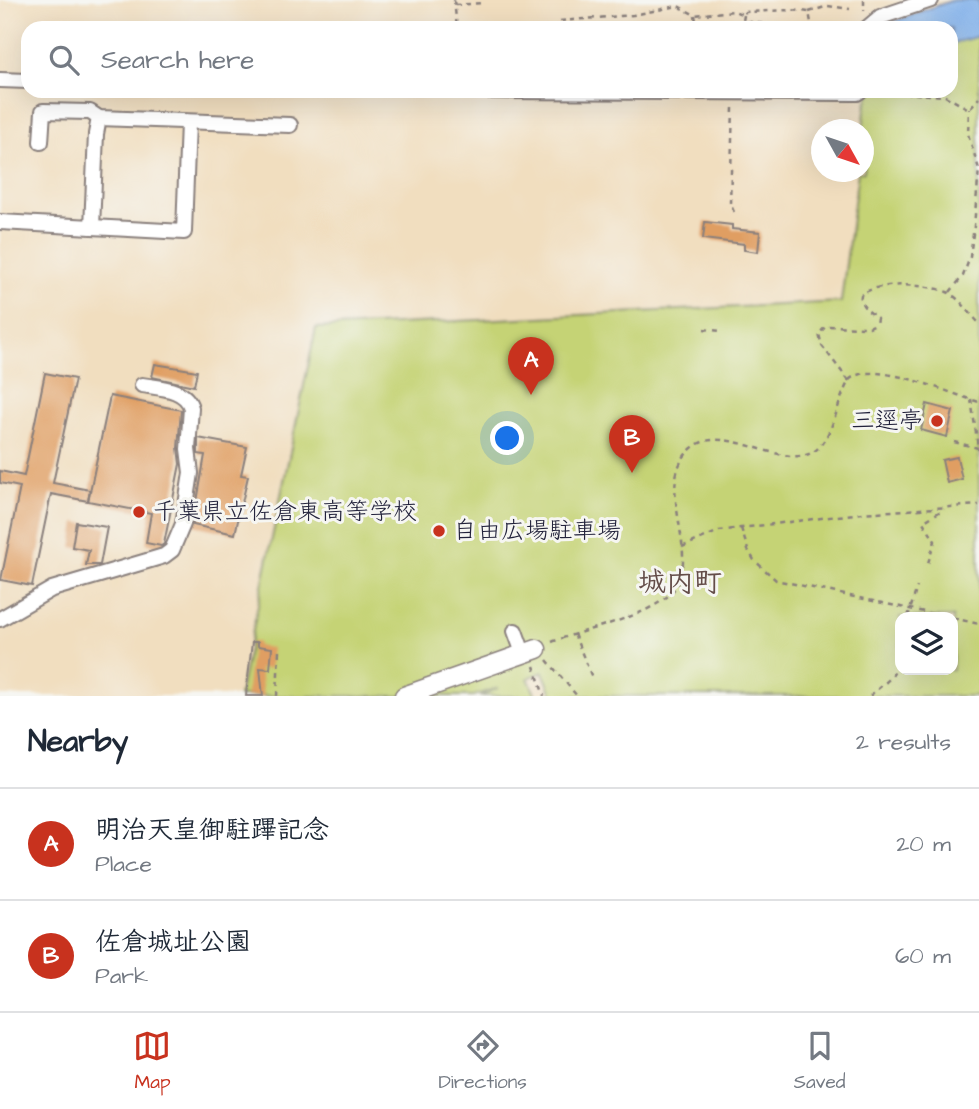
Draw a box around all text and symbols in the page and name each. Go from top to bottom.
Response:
search box [21,21,958,98]
icon: search [45,41,83,79]
text: Search here [101,42,254,78]
north arrow [811,119,874,182]
pin: A [508,337,554,395]
place label: 三逕亭 [851,404,923,438]
marker: 三逕亭 [929,413,945,429]
pin: B [609,415,655,473]
your location [490,421,524,455]
place label: 千葉県立佐倉東高等学校 [153,495,417,529]
marker: 千葉県立佐倉東高等学校 [131,504,147,520]
place label: 自由広場駐車場 [453,514,621,548]
marker: 自由広場駐車場 [431,523,447,539]
district label: 城内町 [638,563,722,602]
map controls [895,612,958,675]
button: layers [895,612,958,675]
text: Nearby [28,721,128,763]
text: 2 results [856,726,951,758]
text: 明治天皇御駐蹕記念 [95,812,329,848]
text: A [44,828,58,860]
text: 20 m [896,828,951,860]
text: Place [95,848,152,880]
text: 佐倉城址公園 [95,924,251,960]
text: B [43,940,59,972]
text: 60 m [895,940,951,972]
text: Park [95,960,148,992]
tab: Map [133,1027,171,1096]
tab: Directions [438,1027,527,1096]
tab: Saved [794,1027,845,1096]

